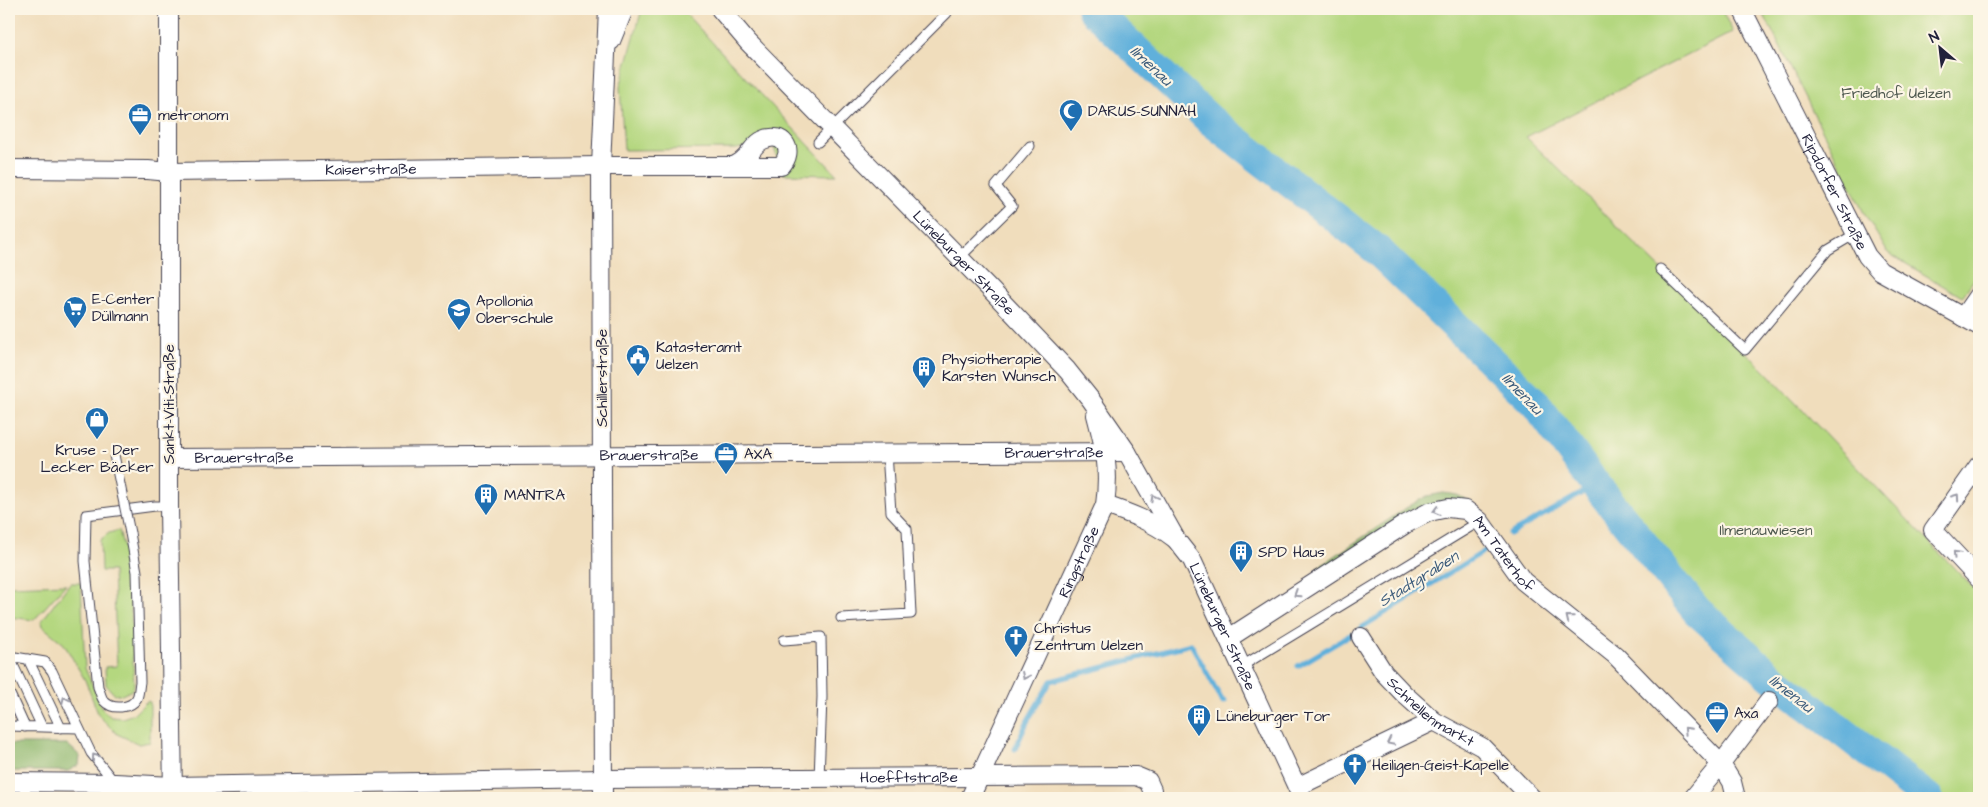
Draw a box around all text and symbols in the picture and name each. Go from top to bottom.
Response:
north arrow [1916,22,1966,72]
text: N [1926,26,1943,48]
water label: Ilmenau [1125,41,1178,92]
park label: Friedhof Uelzen [1841,83,1951,104]
mosque icon: DARUS-SUNNAH [1058,98,1084,132]
place label: DARUS-SUNNAH [1088,101,1196,122]
office icon: metronom [127,102,153,136]
place label: metronom [158,105,229,126]
street label: Ripdorfer Straße [1796,131,1872,254]
street label: Kaiserstraße [325,159,417,181]
street label: Lüneburger Straße [908,206,1019,320]
place label: E-Center Düllmann [92,289,154,327]
place label: Apollonia Oberschule [476,291,553,329]
supermarket icon: E-Center Düllmann [62,295,88,329]
school or university icon: Apollonia Oberschule [446,297,472,331]
street label: Schillerstraße [592,329,613,427]
place label: Katasteramt Uelzen [656,337,742,375]
public building icon: Katasteramt Uelzen [625,343,651,377]
street label: Sankt-Viti-Straße [159,344,180,464]
place label: Physiotherapie Karsten Wunsch [942,349,1056,387]
building icon: Physiotherapie Karsten Wunsch [911,355,937,389]
water label: Ilmenau [1497,368,1548,420]
shop icon: Kruse - Der Lecker Bäcker [84,406,110,440]
place label: Kruse - Der Lecker Bäcker [41,440,154,478]
office icon: AXA [713,441,739,475]
street label: Brauerstraße [1004,442,1104,464]
place label: AXA [744,444,773,465]
street label: Brauerstraße [599,445,699,466]
street label: Brauerstraße [194,447,294,469]
building icon: MANTRA [473,482,499,516]
place label: MANTRA [504,485,565,506]
one-way arrow [1950,493,1959,503]
one-way arrow [1150,495,1160,504]
one-way arrow [1432,505,1441,516]
street label: Am Taterhof [1469,510,1539,597]
park label: Ilmenauwiesen [1720,520,1813,541]
street label: Ringstraße [1054,523,1105,601]
building icon: SPD Haus [1228,539,1254,573]
place label: SPD Haus [1258,542,1325,563]
water label: Stadtgraben [1374,545,1465,613]
one-way arrow [1953,551,1962,560]
street label: Lüneburger Straße [1184,559,1261,694]
one-way arrow [1294,588,1303,597]
one-way arrow [1566,616,1575,624]
place label: Christus Zentrum Uelzen [1034,618,1143,656]
church icon: Christus Zentrum Uelzen [1003,624,1029,658]
water label: Ilmenau [1765,670,1819,718]
one-way arrow [1021,671,1032,680]
street label: Schnellenmarkt [1382,672,1478,752]
one-way arrow [61,696,72,705]
office icon: Axa [1704,700,1730,734]
building icon: Lüneburger Tor [1186,703,1212,737]
place label: Axa [1734,703,1759,724]
place label: Lüneburger Tor [1216,706,1330,728]
one-way arrow [1684,726,1693,735]
one-way arrow [1386,736,1395,746]
church icon: Heiligen-Geist-Kapelle [1342,752,1368,786]
one-way arrow [92,753,101,763]
place label: Heiligen-Geist-Kapelle [1372,755,1509,777]
street label: Hoefftstraße [860,767,958,789]

